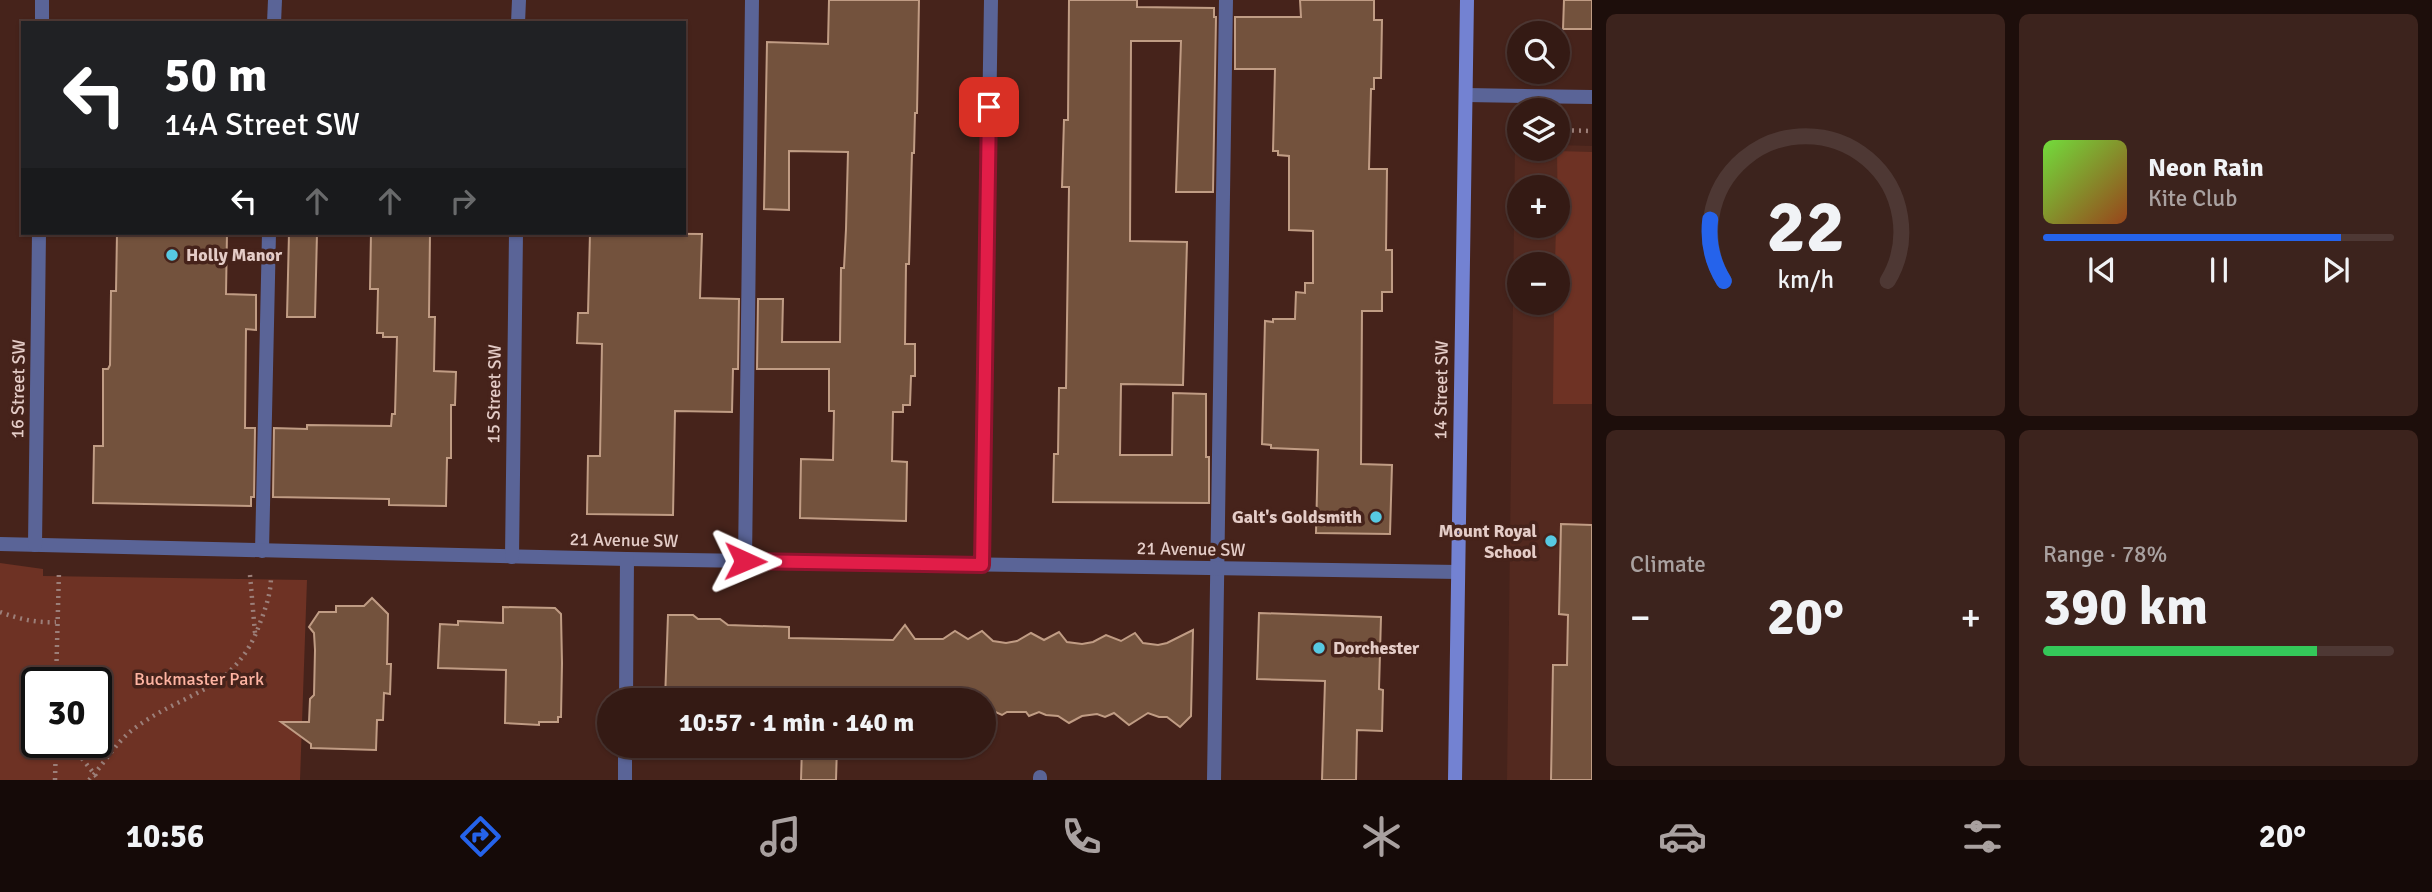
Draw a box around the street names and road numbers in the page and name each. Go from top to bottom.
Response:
street label: 16 Street SW [6,339,30,439]
street label: 14 Street SW [1429,340,1453,440]
street label: 15 Street SW [482,344,506,444]
street label: 21 Avenue SW [570,528,678,552]
street label: 21 Avenue SW [1137,537,1245,561]

